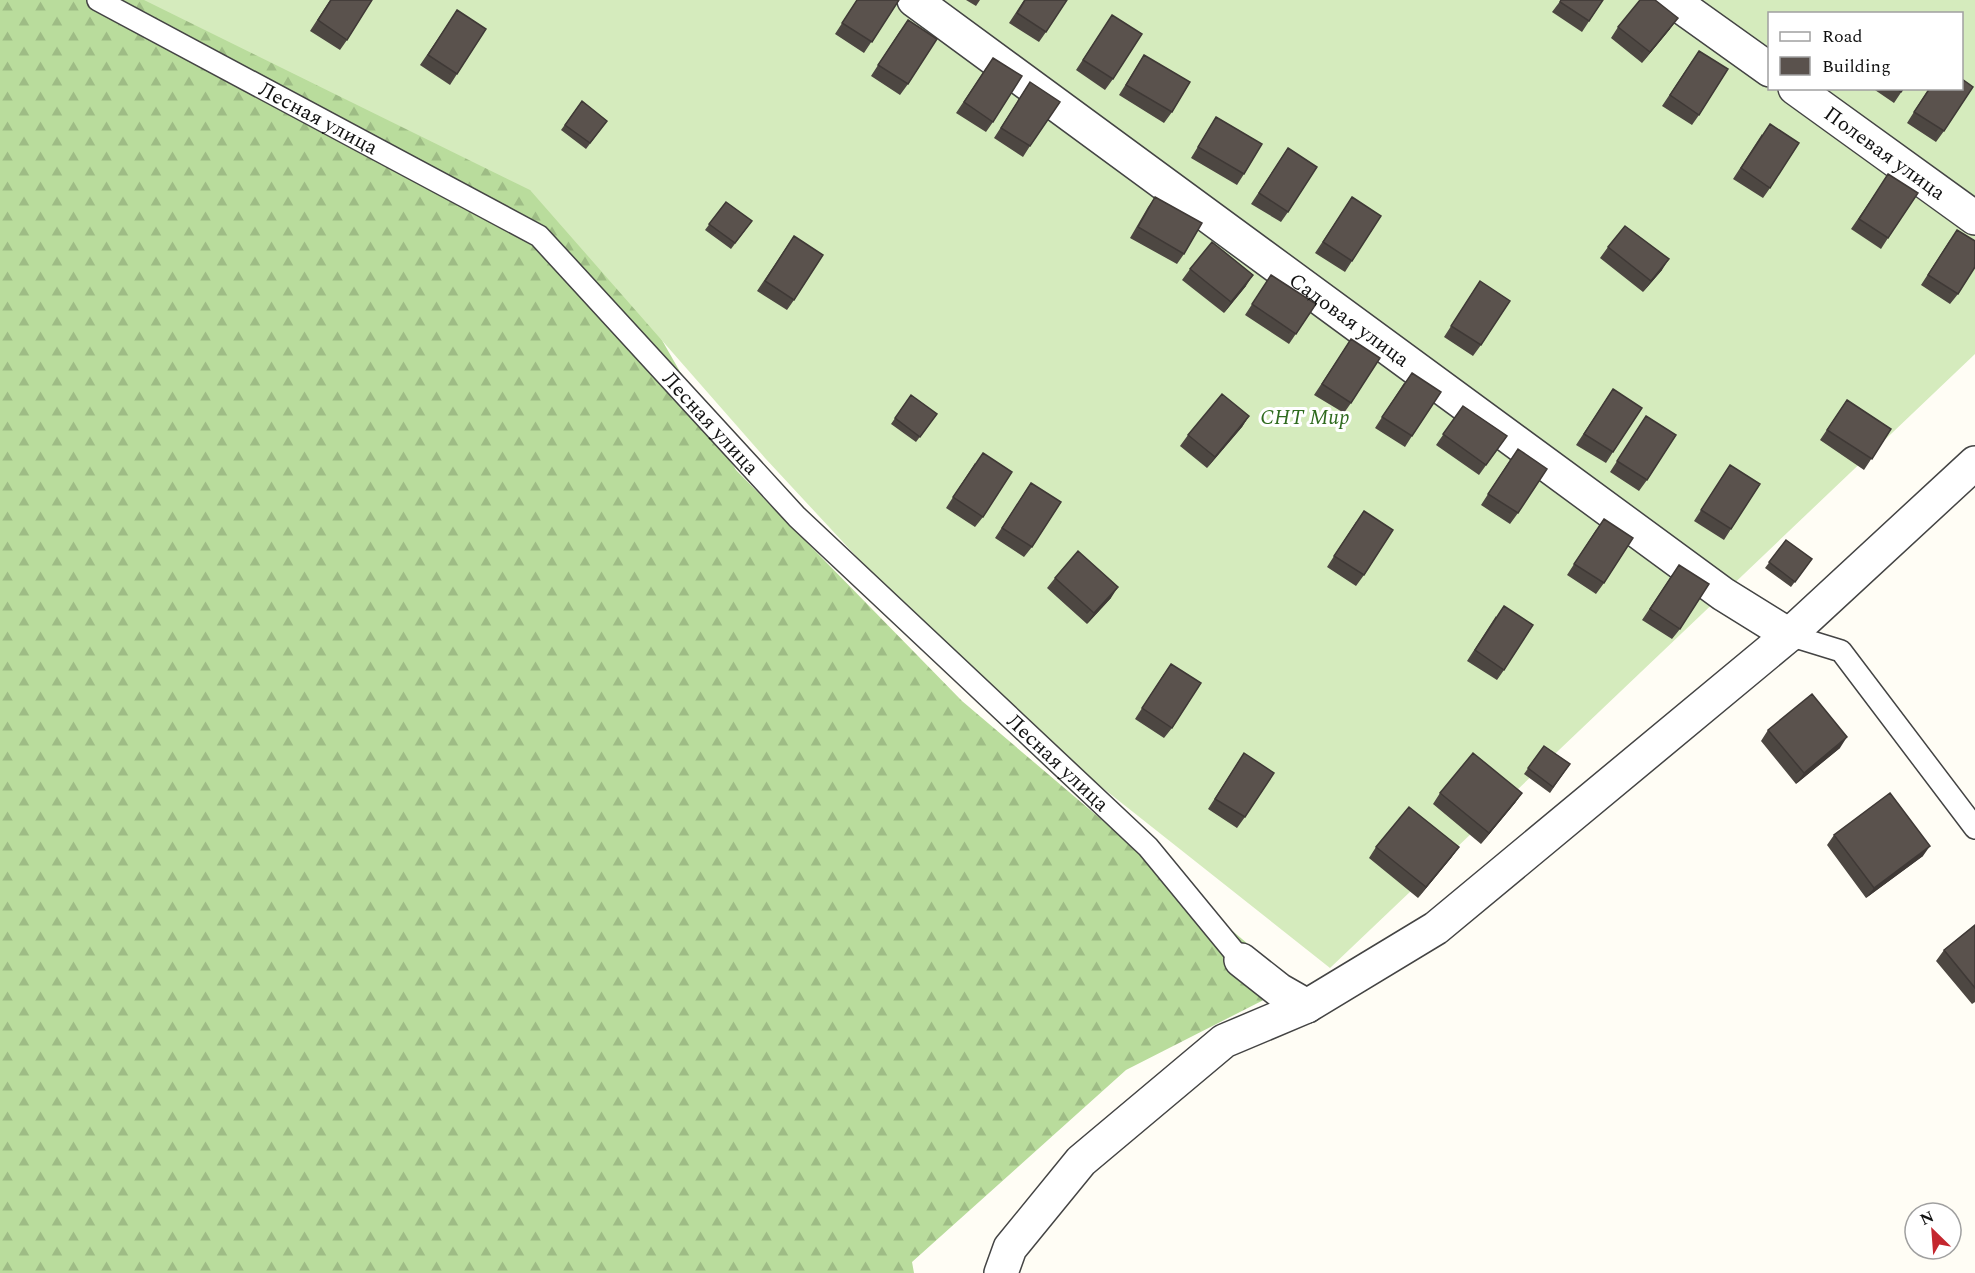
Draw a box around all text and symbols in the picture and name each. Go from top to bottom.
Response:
legend [1768,12,1963,90]
text: Road [1822,23,1863,50]
text: Building [1822,53,1891,80]
street label: Лесная улица [253,74,384,164]
street label: Полевая улица [1817,99,1953,209]
street label: Садовая улица [1282,265,1416,376]
street label: Лесная улица [654,365,767,483]
park label: СНТ Мир [1260,402,1350,434]
street label: Лесная улица [999,707,1117,820]
north arrow [1903,1201,1963,1261]
text: N [1916,1205,1938,1232]

